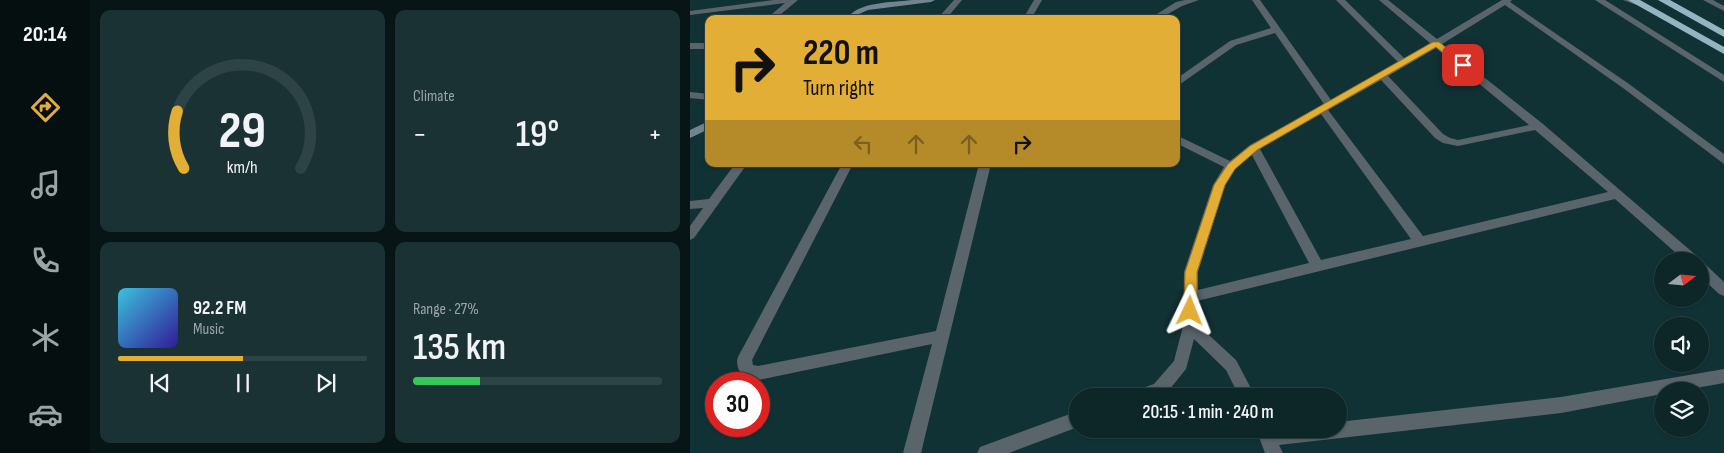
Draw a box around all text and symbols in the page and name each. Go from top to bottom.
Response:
text: 20:14 [23,21,67,48]
text: 220 m [803,32,879,75]
icon: right [720,35,785,100]
pin [1442,44,1484,86]
icon: arrive [1449,51,1477,79]
text: Turn right [803,75,874,102]
text: Climate [413,87,455,106]
icon: directions [28,90,63,125]
text: 29 [219,100,266,163]
text: 19° [516,112,559,157]
text: − [413,118,427,151]
text: + [648,118,662,151]
icon: left [849,130,877,158]
icon: ahead [902,130,930,158]
icon: ahead [955,130,983,158]
icon: right [1008,130,1036,158]
text: km/h [227,157,258,178]
icon: music [28,167,63,202]
icon: phone [28,243,63,278]
north arrow [1654,252,1709,308]
map controls [1654,252,1709,437]
position arrow [1163,284,1215,336]
text: 92.2 FM [193,297,246,320]
text: Range · 27% [413,300,479,319]
button: sound [1654,317,1709,372]
icon: climate [28,320,63,355]
text: Music [193,320,224,339]
text: 135 km [413,325,506,370]
icon: previous [146,369,174,397]
icon: pause [229,369,257,397]
icon: next [312,369,340,397]
speed limit sign: 30 [705,372,770,437]
button: layers [1654,382,1709,437]
icon: car [28,397,63,432]
text: 20:15 · 1 min · 240 m [1142,401,1274,424]

